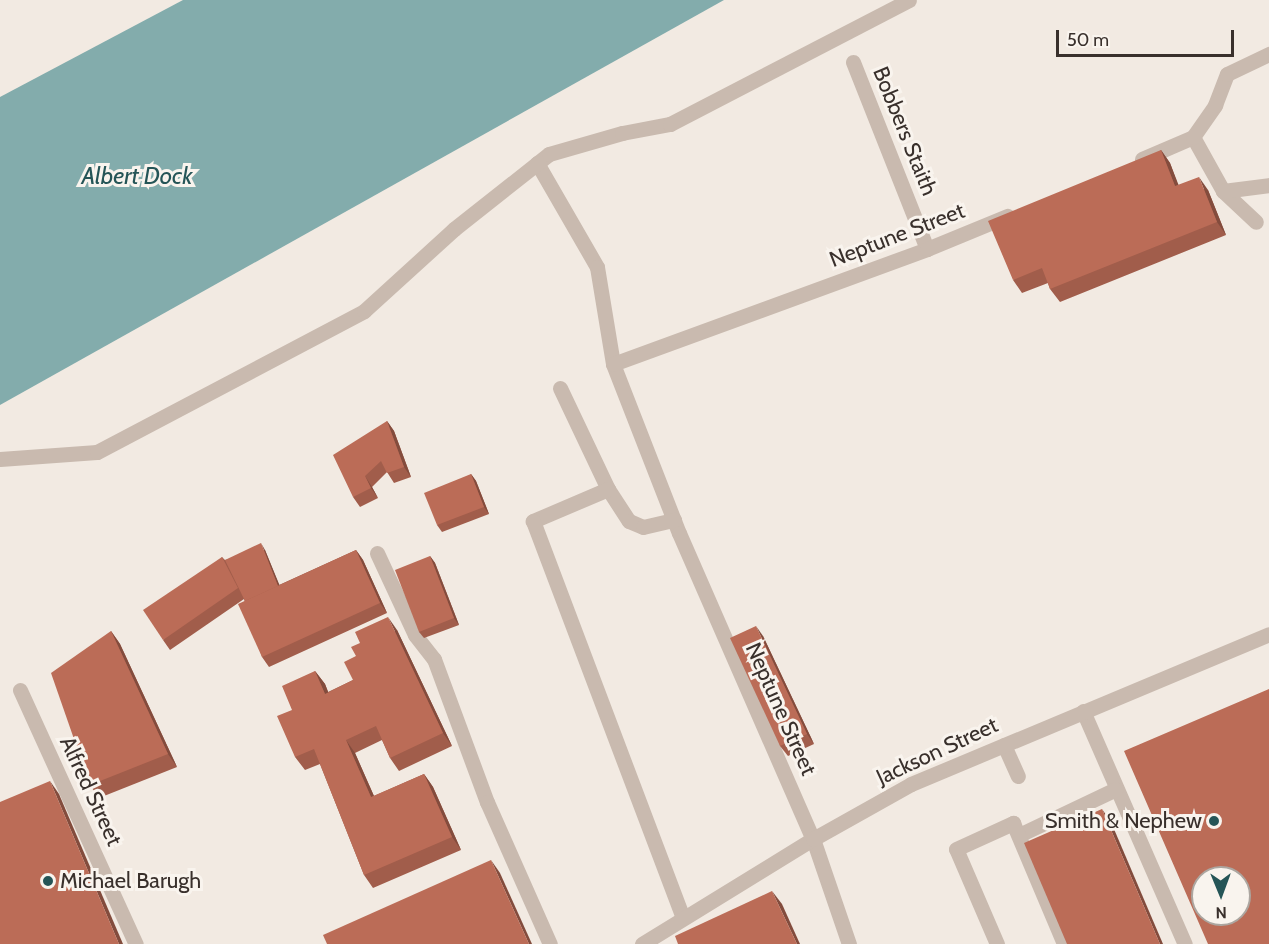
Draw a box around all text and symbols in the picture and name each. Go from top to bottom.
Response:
scale bar [1059,18,1238,56]
text: 50 m [1067,29,1109,51]
street label: Bobbers Staith [867,63,943,199]
water label: Albert Dock [82,162,192,190]
street label: Neptune Street [826,197,968,273]
street label: Neptune Street [740,639,822,779]
street label: Jackson Street [872,711,1002,791]
street label: Alfred Street [54,732,128,850]
place label: Smith & Nephew [1045,808,1202,834]
marker: Smith & Nephew [1207,814,1221,828]
north arrow [1191,866,1251,926]
place label: Michael Barugh [60,868,201,894]
marker: Michael Barugh [41,874,55,888]
text: N [1215,903,1227,922]

